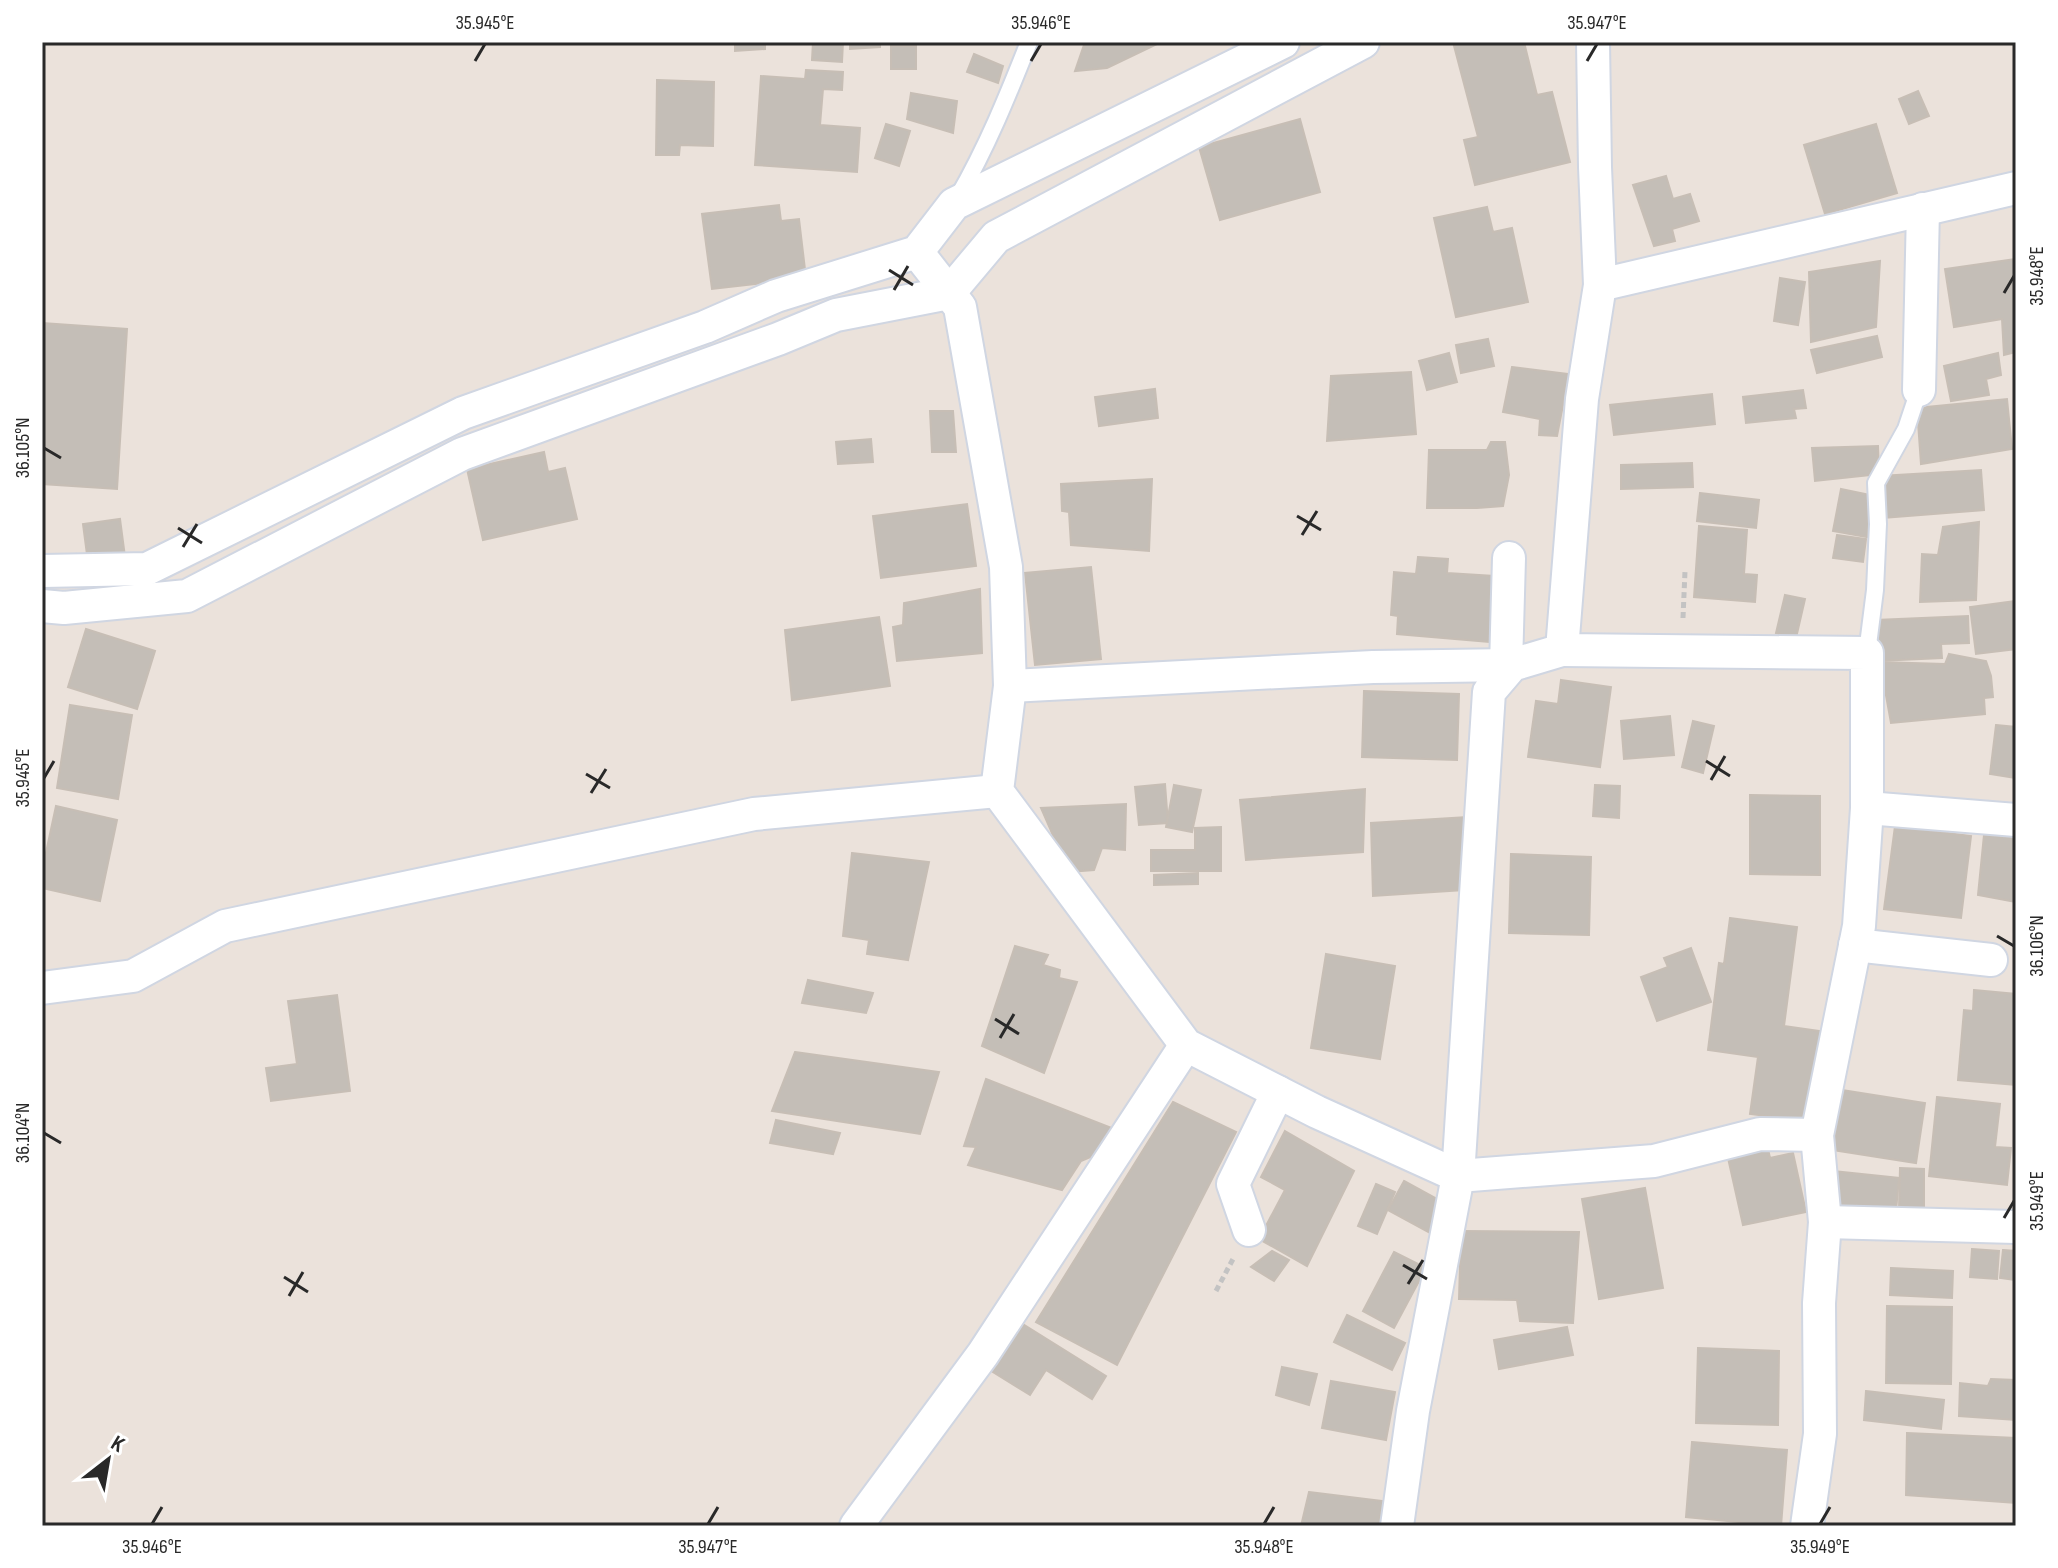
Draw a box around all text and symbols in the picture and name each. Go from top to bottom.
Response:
text: 35.945°E [455,11,515,35]
text: 35.946°E [1011,11,1071,35]
text: 35.947°E [1567,11,1627,35]
text: 35.948°E [2025,246,2049,306]
text: 36.105°N [11,418,35,478]
text: 35.945°E [11,748,35,808]
text: 36.106°N [2025,915,2049,977]
text: 36.104°N [11,1103,35,1163]
text: 35.949°E [2025,1171,2049,1231]
north arrow [68,1420,148,1500]
text: K [106,1430,129,1459]
text: 35.946°E [122,1535,182,1559]
text: 35.947°E [678,1535,738,1559]
text: 35.948°E [1234,1535,1294,1559]
text: 35.949°E [1790,1535,1850,1559]

